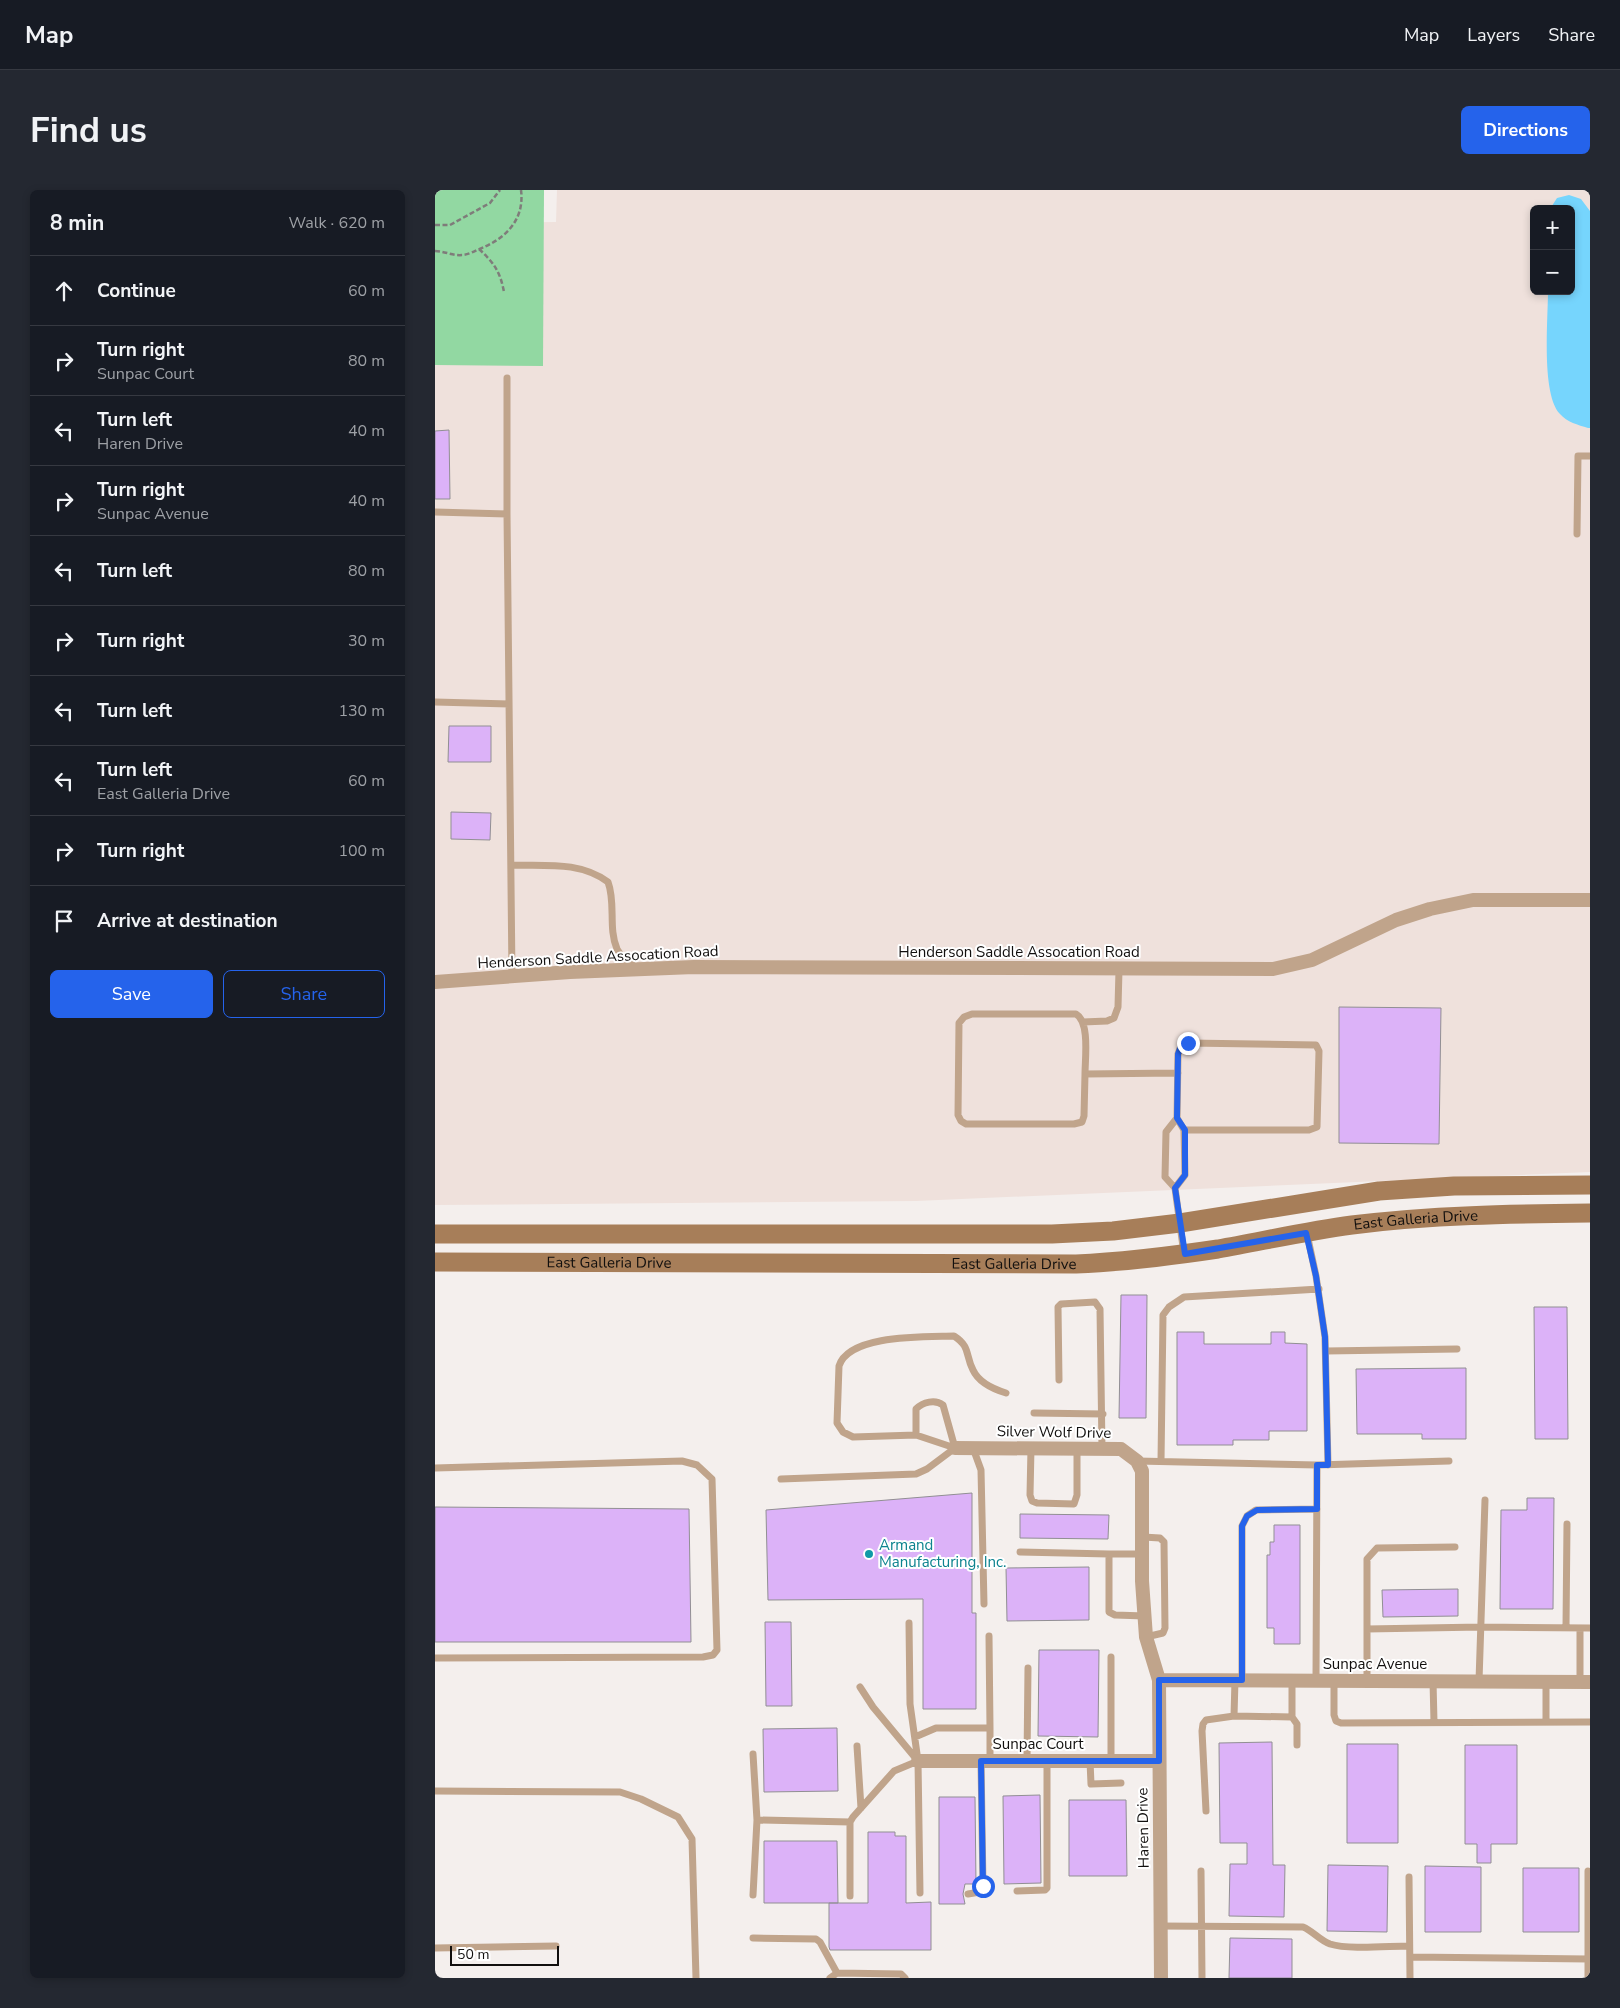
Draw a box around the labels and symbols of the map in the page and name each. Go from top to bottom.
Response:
street label: Henderson Saddle Assocation Road [477,941,719,973]
street label: Henderson Saddle Assocation Road [898,942,1140,962]
route end [1177,1032,1200,1055]
street label: East Galleria Drive [1352,1205,1478,1235]
street label: East Galleria Drive [547,1252,671,1273]
street label: East Galleria Drive [952,1254,1076,1274]
street label: Silver Wolf Drive [997,1421,1111,1443]
place label: Armand Manufacturing, Inc. [879,1535,1007,1572]
marker: Armand Manufacturing, Inc. [863,1548,875,1560]
street label: Sunpac Avenue [1323,1654,1427,1674]
street label: Sunpac Court [993,1734,1084,1754]
street label: Haren Drive [1132,1788,1154,1868]
route start [972,1875,995,1898]
scale bar [450,1943,559,1966]

